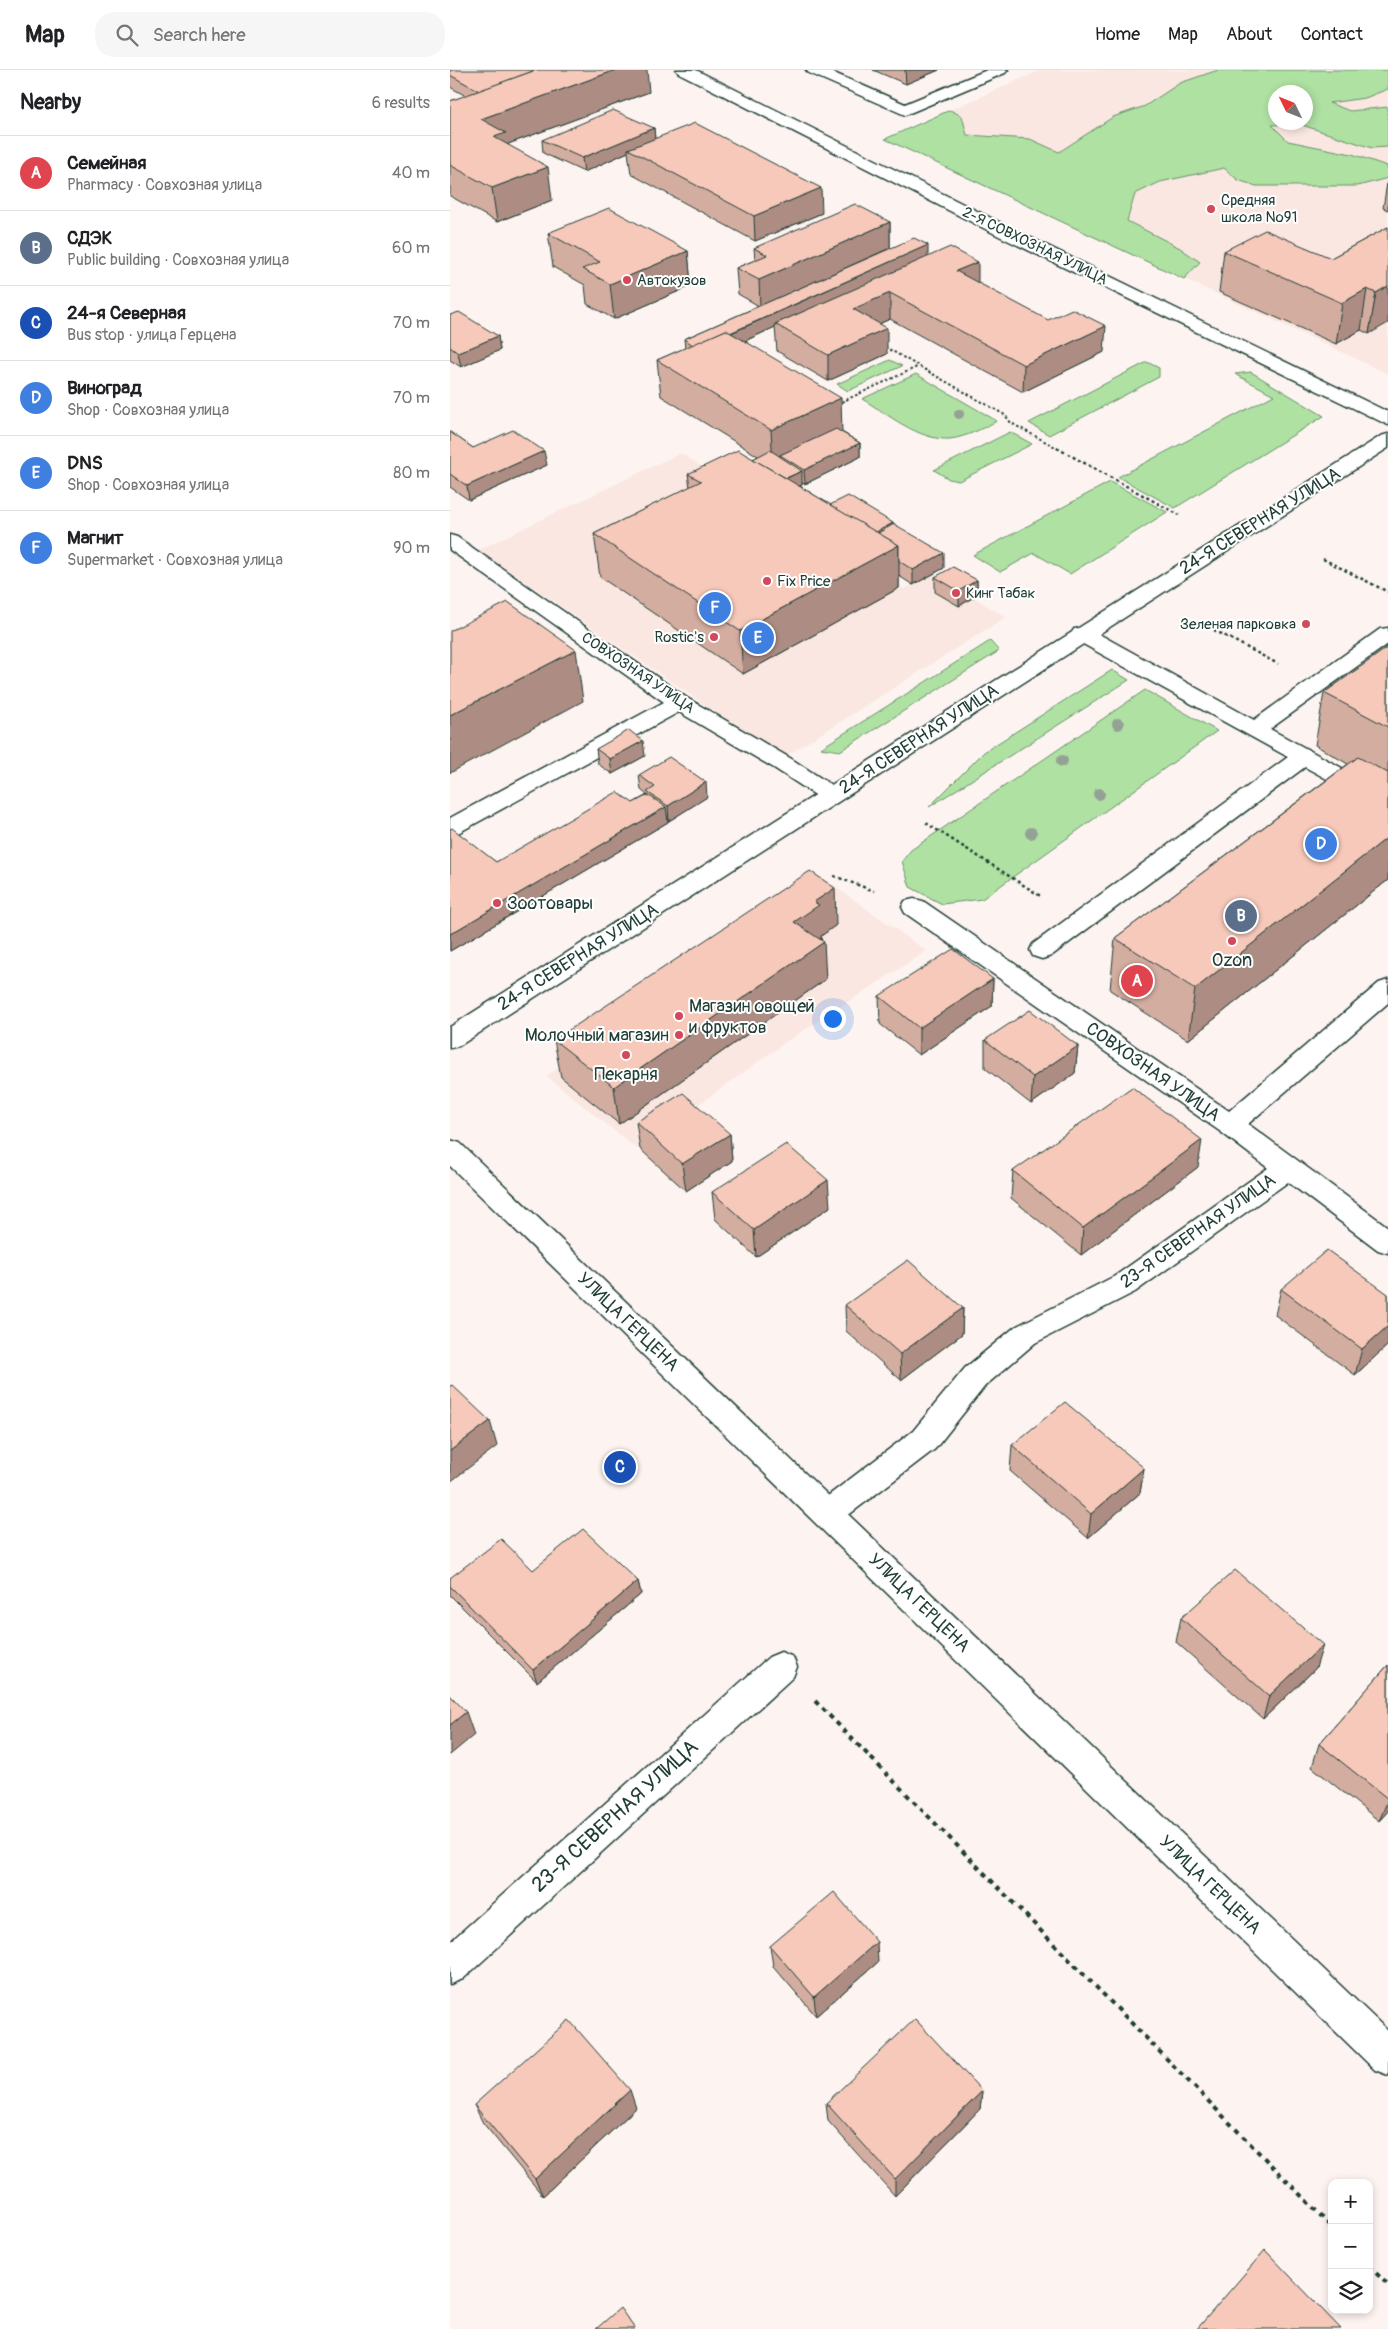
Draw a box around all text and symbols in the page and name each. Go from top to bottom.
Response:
search box [95,12,445,57]
text: Map [25,20,65,49]
icon: search [113,21,141,49]
text: Search here [153,23,246,47]
text: Home [1095,23,1140,46]
text: Map [1168,23,1198,46]
text: About [1226,23,1272,46]
text: Contact [1300,23,1363,46]
north arrow [1268,85,1313,130]
text: Nearby [20,89,81,116]
text: 6 results [372,93,430,113]
text: Семейная [67,151,146,175]
text: A [31,163,41,183]
text: 40 m [392,163,430,183]
text: Pharmacy · Совхозная улица [67,175,262,195]
place label: Средняя школа №91 [1221,191,1297,227]
street label: 2-Я СОВХОЗНАЯ УЛИЦА [959,203,1111,290]
marker: Средняя школа №91 [1205,203,1217,215]
text: СДЭК [67,226,112,250]
text: B [31,238,41,258]
text: 60 m [392,238,430,258]
text: Public building · Совхозная улица [67,250,289,270]
place label: Автокузов [637,271,707,290]
marker: Автокузов [621,274,633,286]
text: 24-я Северная [67,301,186,325]
text: C [31,313,41,333]
text: 70 m [393,313,430,333]
text: Bus stop · улица Герцена [67,325,237,345]
text: Виноград [67,376,142,400]
text: D [31,388,41,408]
text: 70 m [393,388,430,408]
text: Shop · Совхозная улица [67,400,229,420]
text: DNS [67,451,103,475]
street label: 24-Я СЕВЕРНАЯ УЛИЦА [1175,462,1345,580]
text: E [32,463,40,483]
text: 80 m [393,463,430,483]
text: Shop · Совхозная улица [67,475,229,495]
text: Магнит [67,526,123,550]
text: F [31,538,41,558]
text: 90 m [393,538,430,558]
text: Supermarket · Совхозная улица [67,550,283,570]
place label: Fix Price [777,572,831,591]
marker: Fix Price [761,575,773,587]
place label: Кинг Табак [966,584,1036,603]
marker: Кинг Табак [950,587,962,599]
pin: F [699,589,731,627]
place label: Зеленая парковка [1180,615,1296,634]
marker: Зеленая парковка [1300,618,1312,630]
pin: E [742,619,774,657]
street label: СОВХОЗНАЯ УЛИЦА [578,628,698,718]
place label: Rostic's [655,628,704,647]
marker: Rostic's [708,631,720,643]
street label: 24-Я СЕВЕРНАЯ УЛИЦА [835,679,1003,799]
pin: D [1305,825,1337,863]
place label: Зоотовары [507,892,593,915]
marker: Зоотовары [491,897,503,909]
pin: B [1225,897,1257,935]
street label: 24-Я СЕВЕРНАЯ УЛИЦА [493,898,663,1016]
marker: Ozon [1226,935,1238,947]
place label: Ozon [1212,949,1252,972]
pin: A [1121,962,1153,1000]
place label: Магазин овощей и фруктов [689,995,815,1039]
your location [820,1006,846,1032]
marker: Магазин овощей и фруктов [673,1010,685,1022]
street label: СОВХОЗНАЯ УЛИЦА [1081,1017,1225,1127]
place label: Молочный магазин [525,1024,669,1047]
marker: Молочный магазин [673,1029,685,1041]
marker: Пекарня [620,1049,632,1061]
place label: Пекарня [594,1063,658,1086]
street label: 23-Я СЕВЕРНАЯ УЛИЦА [1116,1168,1281,1293]
street label: УЛИЦА ГЕРЦЕНА [572,1268,684,1377]
pin: C [604,1448,636,1486]
street label: УЛИЦА ГЕРЦЕНА [863,1549,975,1658]
street label: 23-Я СЕВЕРНАЯ УЛИЦА [526,1734,704,1898]
street label: УЛИЦА ГЕРЦЕНА [1154,1831,1266,1940]
map controls [1328,2179,1373,2314]
button: + [1328,2179,1373,2224]
button: − [1328,2224,1373,2269]
button: layers [1328,2269,1373,2314]

